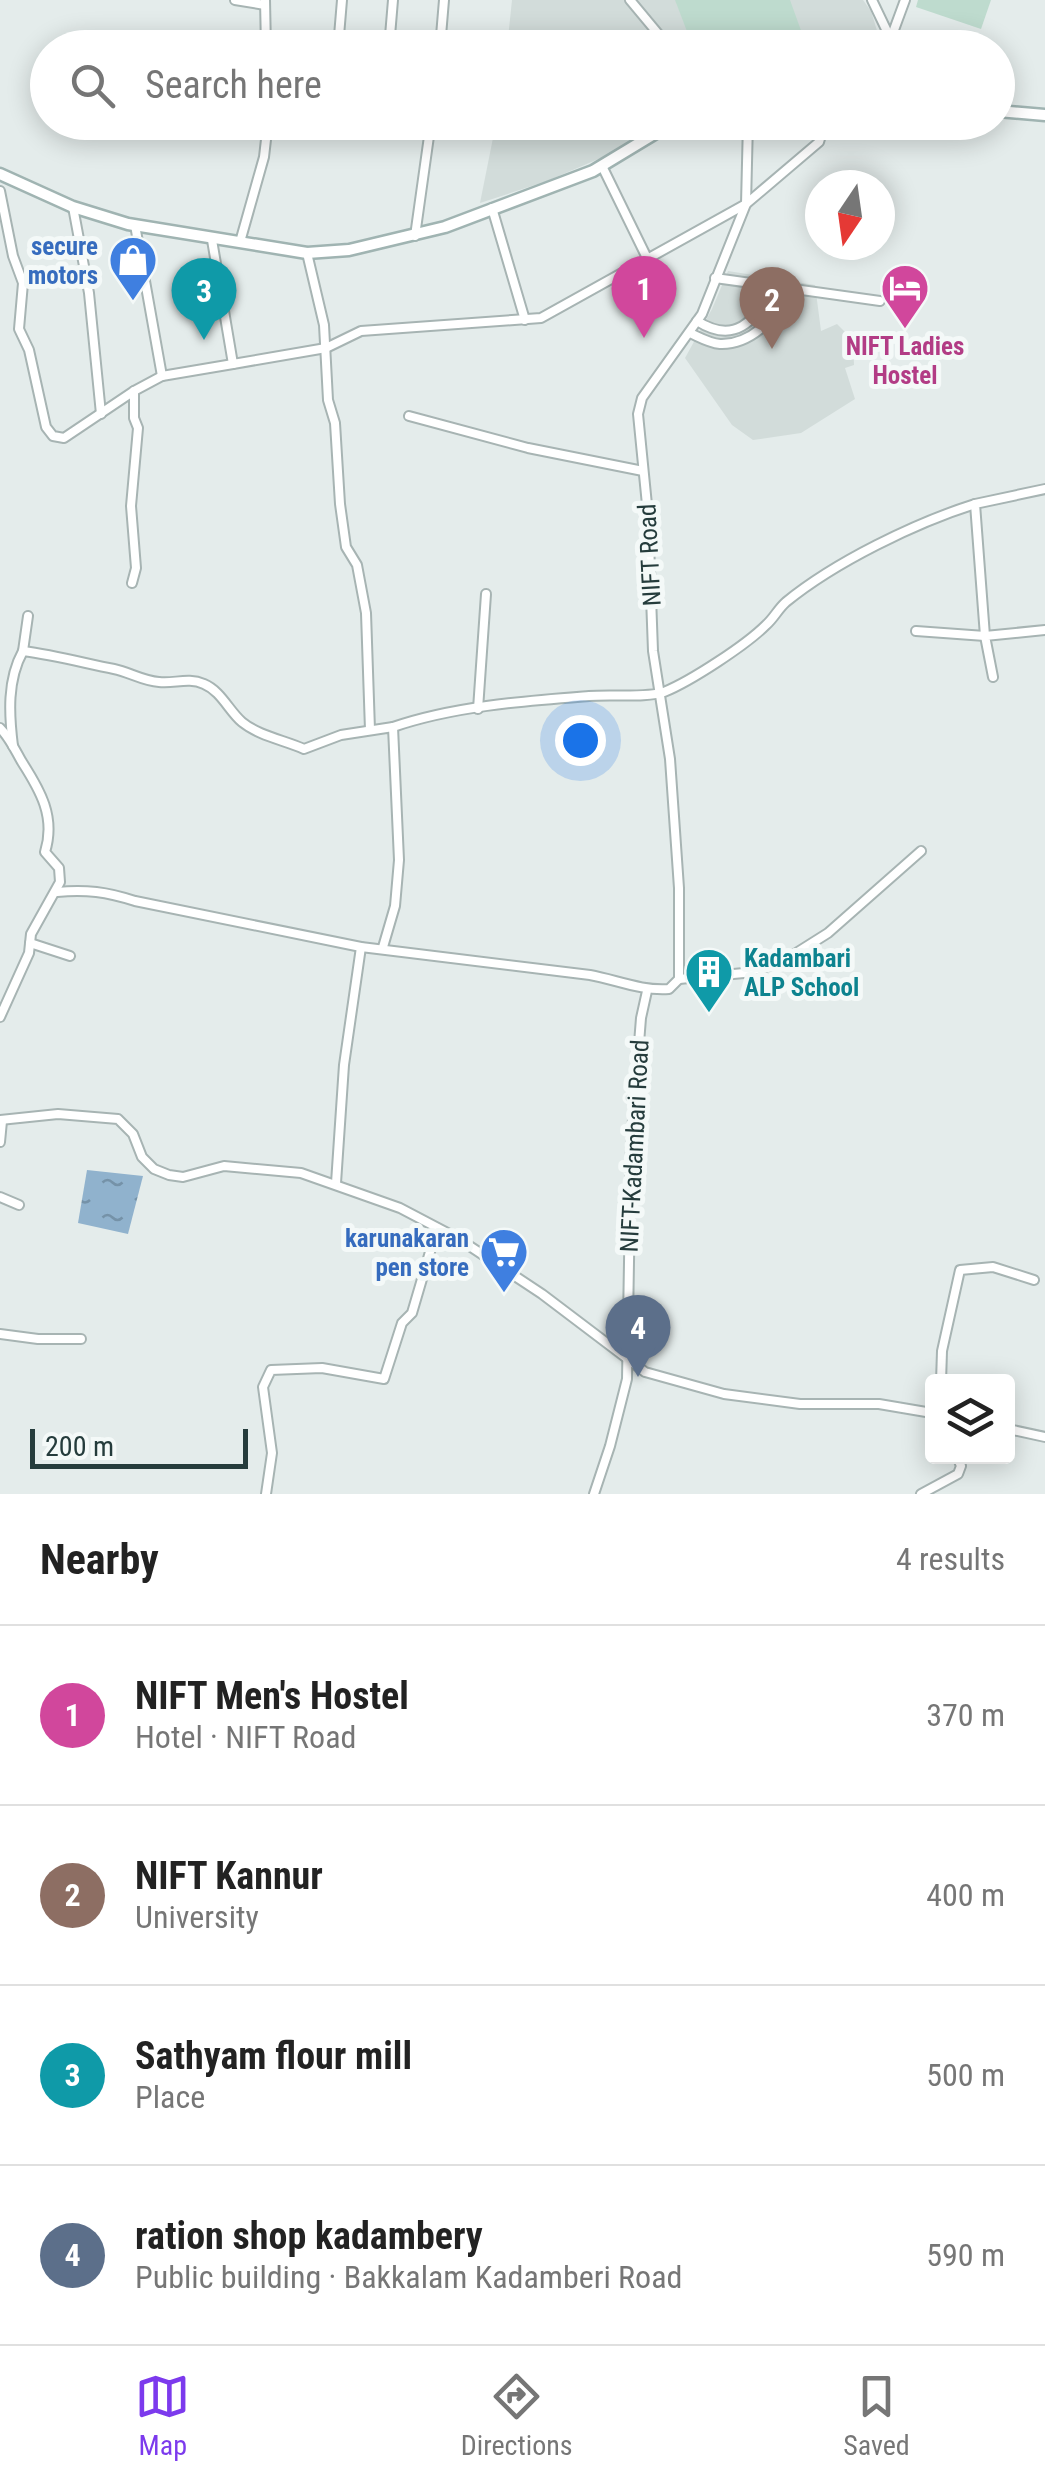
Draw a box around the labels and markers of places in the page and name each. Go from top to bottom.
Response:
place label: secure motors [28,232,98,290]
shop icon: secure motors [107,234,159,302]
pin: 1 [612,255,676,338]
pin: 3 [172,258,236,340]
hotel icon: NIFT Ladies Hostel [879,262,931,330]
pin: 2 [740,266,804,349]
place label: NIFT Ladies Hostel [846,332,964,390]
place label: Kadambari ALP School [744,944,859,1002]
building icon: Kadambari ALP School [683,946,735,1014]
place label: karunakaran pen store [345,1224,469,1282]
supermarket icon: karunakaran pen store [478,1226,530,1294]
pin: 4 [606,1294,670,1377]

